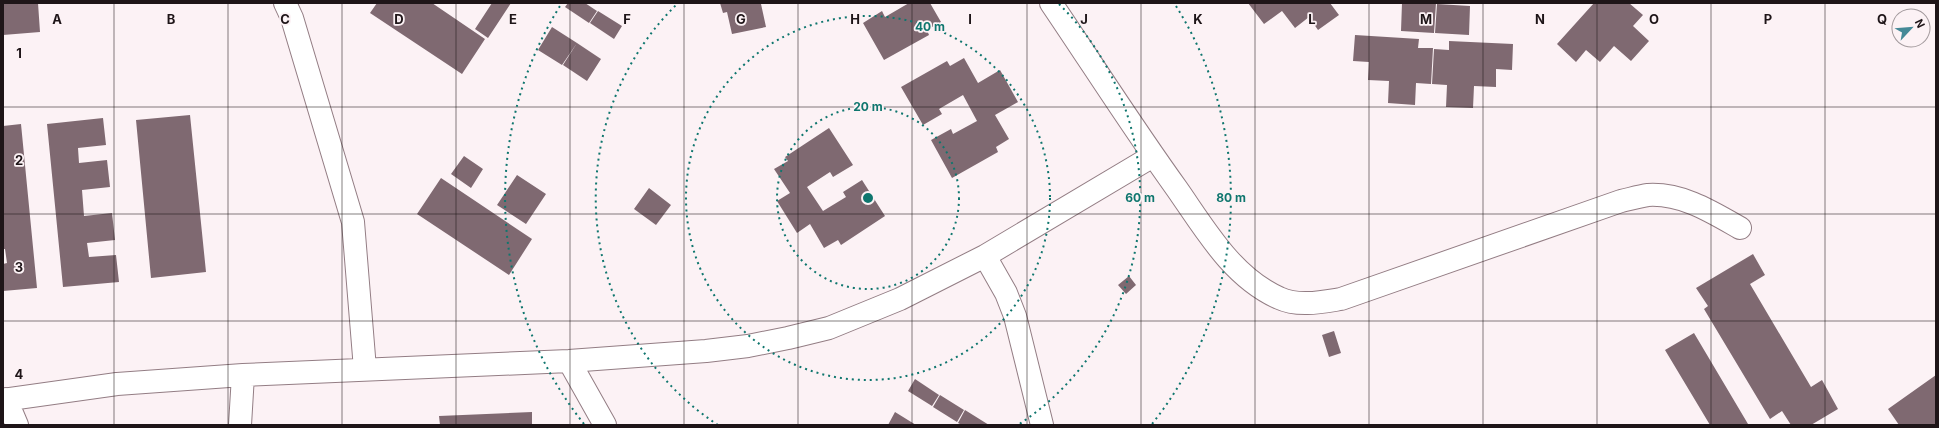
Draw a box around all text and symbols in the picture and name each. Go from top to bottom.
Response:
north arrow [1891,8,1931,48]
text: A [52,11,62,27]
text: B [167,11,176,27]
text: C [280,11,290,27]
text: D [394,11,404,27]
text: E [509,11,517,27]
text: F [623,11,631,27]
text: G [736,11,746,27]
text: H [850,11,860,27]
text: I [968,11,972,27]
text: J [1080,11,1088,27]
text: K [1193,11,1203,27]
text: L [1308,11,1316,27]
text: M [1420,11,1432,27]
text: N [1535,11,1545,27]
text: O [1649,11,1659,27]
text: P [1764,11,1772,27]
text: Q [1877,11,1887,27]
text: N [1912,17,1928,30]
text: 40 m [915,19,945,34]
text: 1 [16,45,22,61]
text: 20 m [853,99,883,114]
text: 2 [15,152,23,168]
text: 60 m [1125,190,1155,205]
text: 80 m [1216,190,1246,205]
centre of rings [861,191,875,205]
text: 3 [15,259,23,275]
text: 4 [15,366,24,382]

